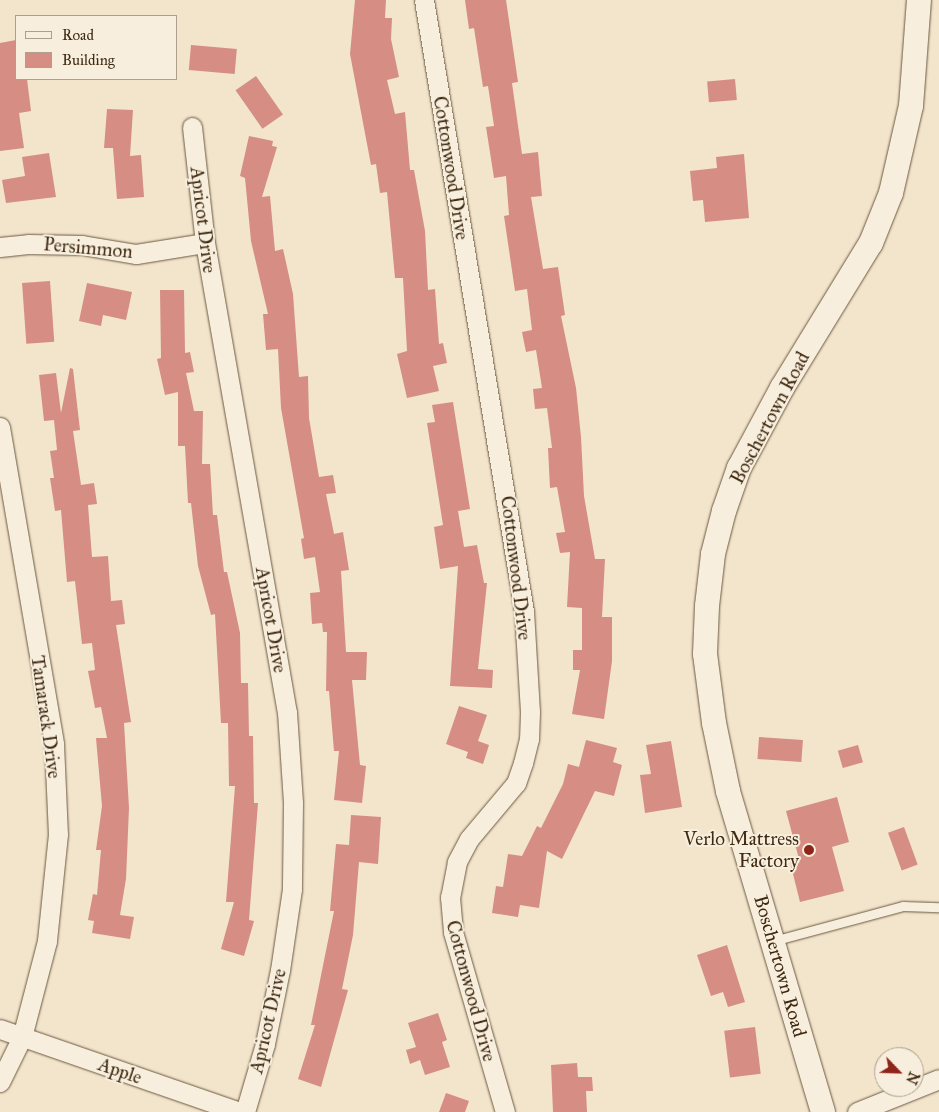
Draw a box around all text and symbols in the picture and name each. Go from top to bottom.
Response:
legend [15,15,178,80]
text: Road [62,26,94,44]
text: Building [62,51,115,69]
street label: Cottonwood Drive [428,94,474,242]
street label: Apricot Drive [185,166,221,274]
street label: Persimmon [42,233,134,263]
street label: Boschertown Road [726,348,814,488]
street label: Cottonwood Drive [496,495,536,641]
street label: Apricot Drive [250,565,292,675]
street label: Tamarack Drive [26,654,66,780]
place label: Verlo Mattress Factory [683,828,799,872]
marker: Verlo Mattress Factory [803,844,815,856]
street label: Boschertown Road [749,892,811,1040]
street label: Cottonwood Drive [441,918,501,1064]
street label: Apricot Drive [245,966,291,1076]
north arrow [874,1047,924,1097]
street label: Apple [95,1053,145,1089]
text: N [902,1069,922,1087]

